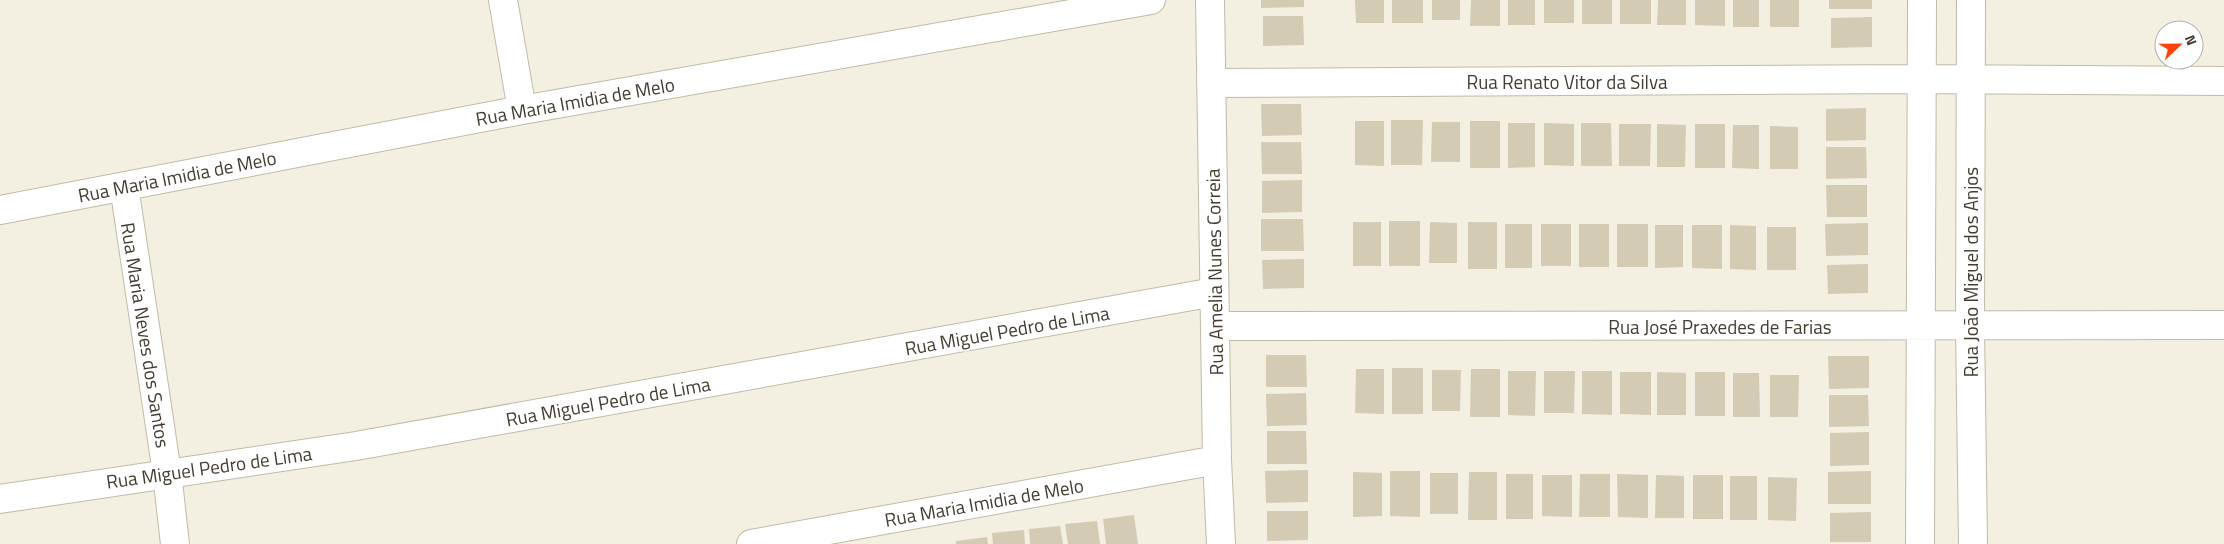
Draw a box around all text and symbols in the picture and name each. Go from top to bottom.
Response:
north arrow [2154,20,2204,70]
text: N [2180,32,2203,48]
street label: Rua Renato Vitor da Silva [1467,67,1668,96]
street label: Rua Maria Imidia de Melo [473,69,677,133]
street label: Rua Maria Imidia de Melo [75,143,279,209]
street label: Rua João Miguel dos Anjos [1956,167,1985,377]
street label: Rua Amelia Nunes Correia [1198,168,1230,376]
street label: Rua Maria Neves dos Santos [114,220,178,450]
street label: Rua Miguel Pedro de Lima [902,298,1112,362]
street label: Rua José Praxedes de Farias [1608,312,1832,341]
street label: Rua Miguel Pedro de Lima [503,369,713,433]
street label: Rua Miguel Pedro de Lima [104,438,314,496]
street label: Rua Maria Imidia de Melo [882,470,1086,534]

